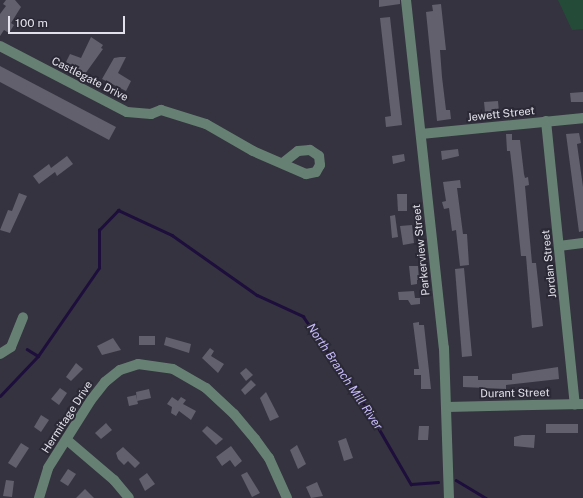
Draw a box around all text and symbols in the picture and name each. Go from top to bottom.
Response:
scale bar [10,8,127,34]
text: 100 m [15,16,48,30]
street label: Castlegate Drive [49,54,131,104]
street label: Jewett Street [467,104,535,124]
street label: Parkerview Street [410,204,432,296]
street label: Jordan Street [539,229,559,299]
water label: North Branch Mill River [303,321,385,433]
street label: Hermitage Drive [39,378,95,456]
street label: Durant Street [480,386,550,400]

